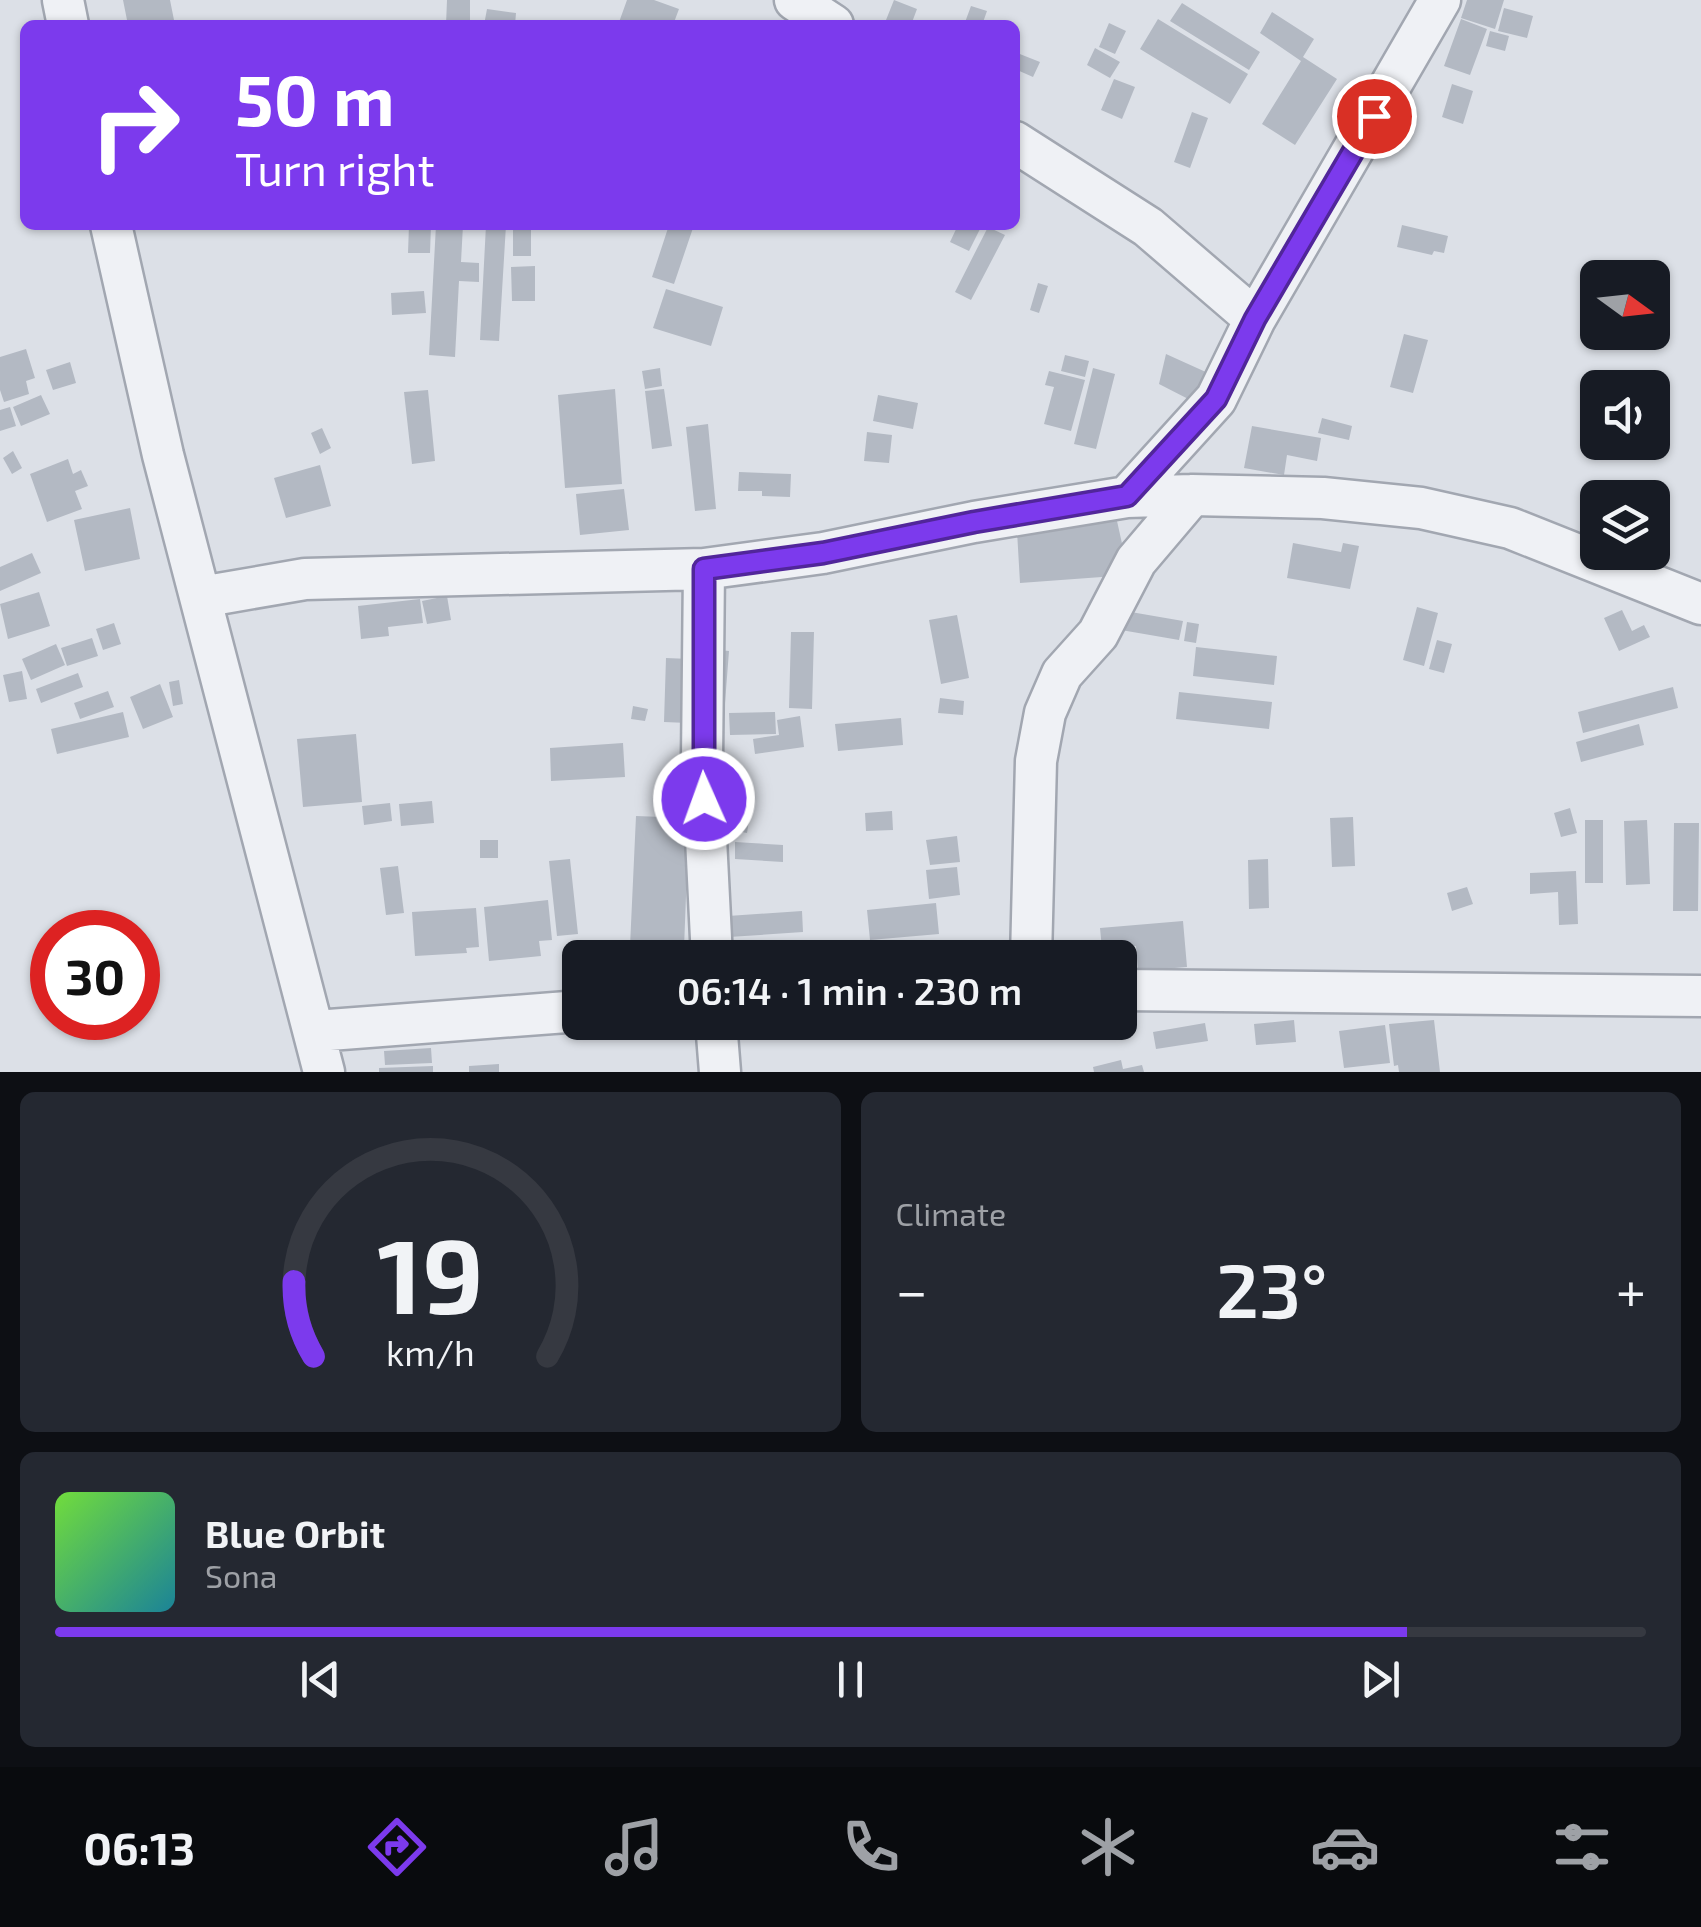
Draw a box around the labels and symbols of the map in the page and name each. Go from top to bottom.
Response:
pin [1332,74,1417,159]
north arrow [1580,260,1670,350]
position arrow [652,747,756,851]
speed limit sign: 30 [30,910,160,1040]

